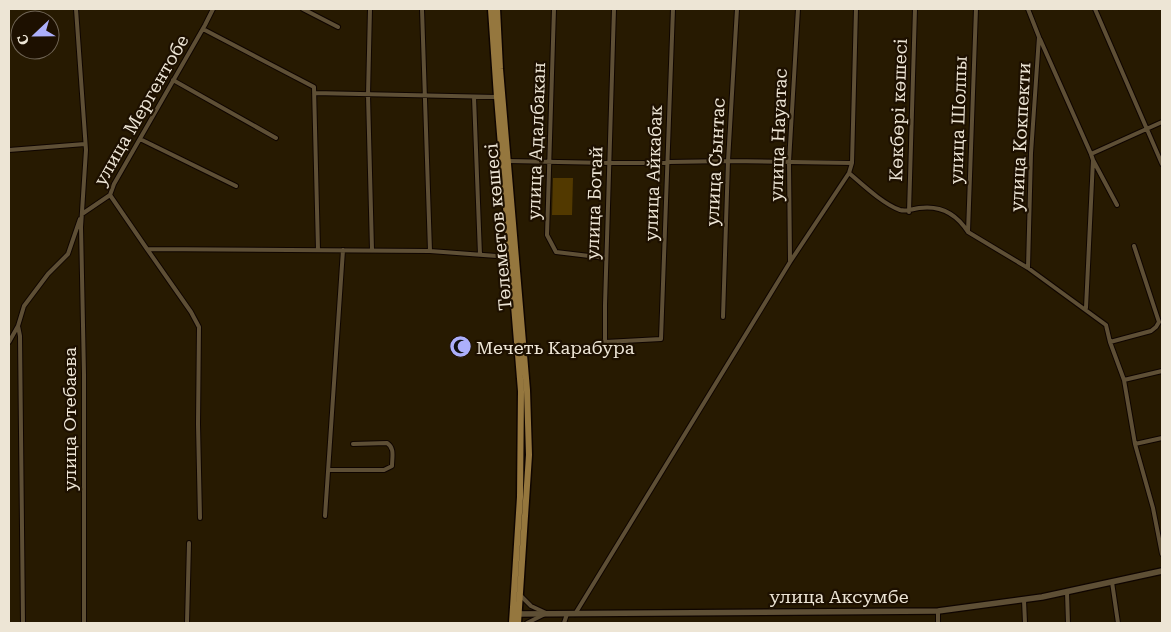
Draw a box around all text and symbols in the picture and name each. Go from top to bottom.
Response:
north arrow [10,10,60,60]
street label: улица Мергентобе [89,31,193,189]
text: С [14,32,32,47]
street label: Көкбөрі көшесі [885,38,911,182]
street label: улица Шолпы [945,55,971,185]
street label: улица Адалбакан [523,61,549,220]
street label: улица Кокпекти [1006,62,1034,212]
street label: улица Науатас [765,68,791,202]
street label: улица Сынтас [701,97,729,227]
street label: улица Айкабак [640,104,666,242]
street label: Төлеметов көшесі [480,142,516,311]
street label: улица Ботай [582,146,606,260]
mosque icon: Мечеть Карабура [448,335,472,359]
place label: Мечеть Карабура [476,337,635,358]
street label: улица Отебаева [59,347,80,491]
street label: улица Аксумбе [769,586,909,607]

